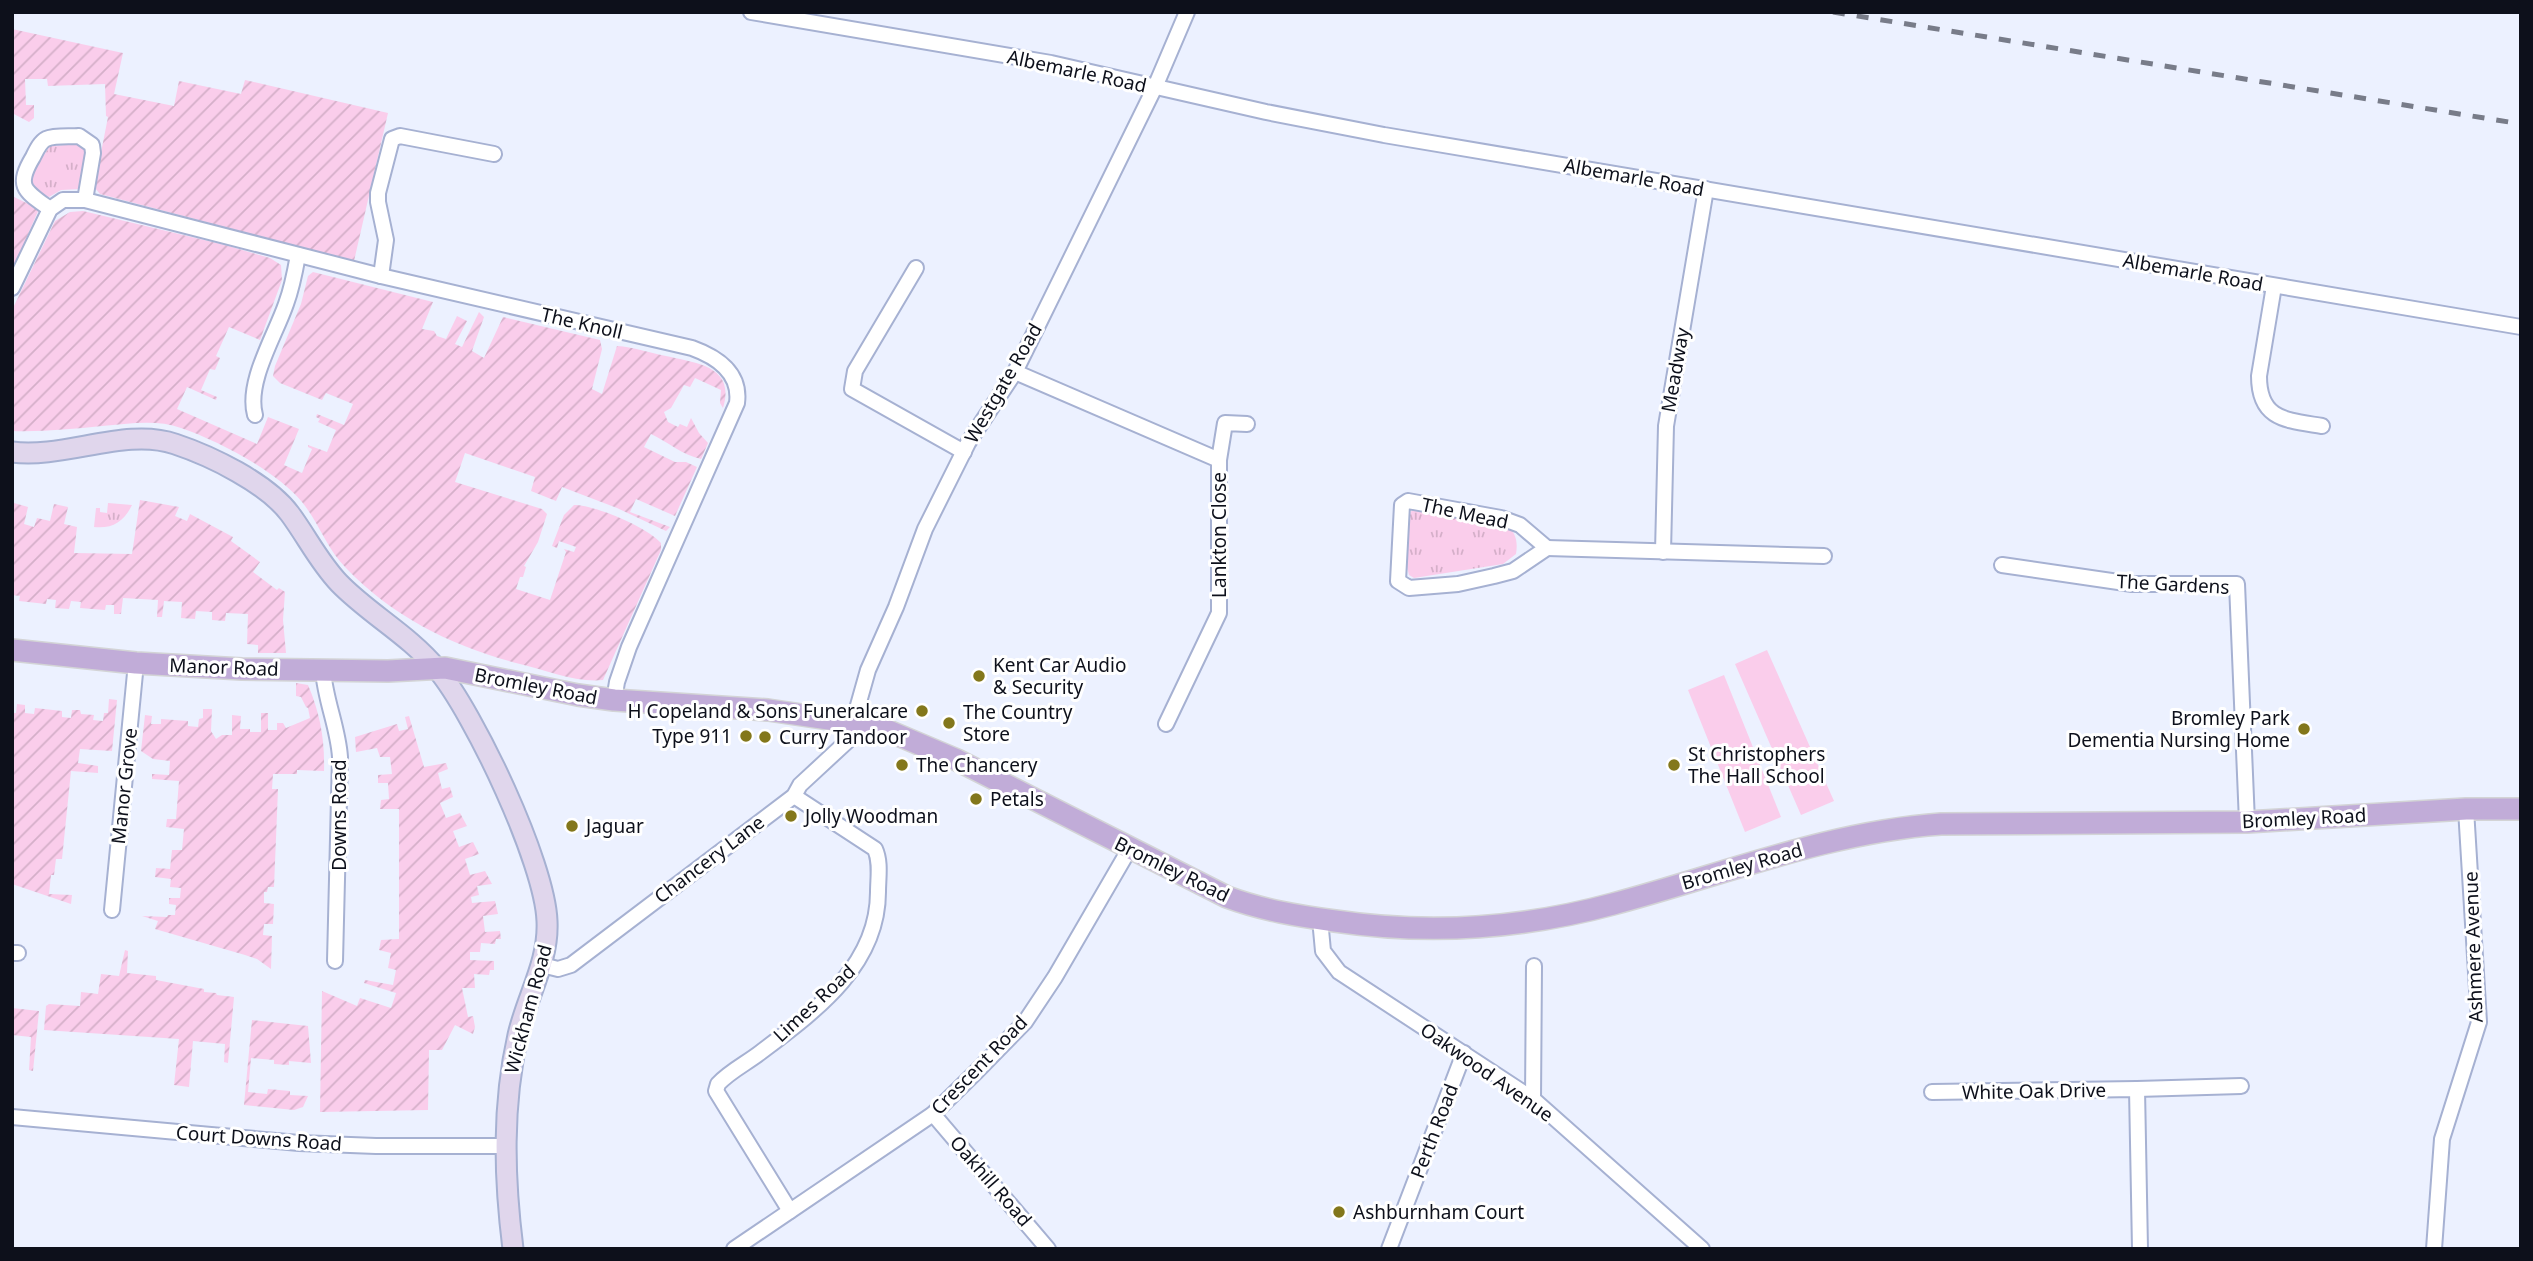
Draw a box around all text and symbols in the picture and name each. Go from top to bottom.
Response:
street label: Albemarle Road [1005,44,1149,98]
street label: Albemarle Road [1562,152,1706,202]
street label: Albemarle Road [2121,247,2265,297]
street label: The Knoll [539,301,625,345]
street label: Westgate Road [958,318,1048,448]
street label: Meadway [1655,325,1695,414]
street label: Lankton Close [1206,472,1232,598]
street label: The Mead [1419,491,1511,535]
street label: The Gardens [2116,568,2230,600]
street label: Manor Road [169,652,279,682]
place label: Kent Car Audio & Security [993,652,1126,700]
street label: Bromley Road [472,661,600,711]
marker: Kent Car Audio & Security [971,668,987,684]
place label: H Copeland & Sons Funeralcare [628,698,908,724]
place label: The Country Store [963,699,1073,747]
marker: H Copeland & Sons Funeralcare [914,703,930,719]
place label: Bromley Park Dementia Nursing Home [2067,705,2290,753]
marker: The Country Store [941,715,957,731]
marker: Bromley Park Dementia Nursing Home [2296,721,2312,737]
place label: Type 911 [652,723,732,749]
place label: Curry Tandoor [779,724,907,750]
street label: Manor Grove [105,727,143,845]
marker: Type 911 [738,728,754,744]
marker: Curry Tandoor [757,729,773,745]
place label: St Christophers The Hall School [1688,741,1825,789]
place label: The Chancery [916,752,1038,778]
marker: The Chancery [894,757,910,773]
marker: St Christophers The Hall School [1666,757,1682,773]
street label: Downs Road [326,759,352,871]
place label: Petals [990,786,1044,812]
marker: Petals [968,791,984,807]
street label: Bromley Road [2241,802,2367,834]
place label: Jolly Woodman [803,803,938,829]
marker: Jolly Woodman [783,808,799,824]
street label: Chancery Lane [649,809,769,909]
place label: Jaguar [584,813,644,839]
marker: Jaguar [564,818,580,834]
street label: Bromley Road [1110,830,1234,908]
street label: Bromley Road [1679,836,1805,896]
street label: Ashmere Avenue [2457,871,2489,1023]
street label: Wickham Road [498,942,558,1076]
street label: Limes Road [767,958,861,1048]
street label: Crescent Road [925,1010,1033,1120]
street label: Oakwood Avenue [1415,1016,1559,1128]
street label: White Oak Drive [1962,1077,2106,1105]
street label: Perth Road [1404,1080,1464,1182]
street label: Court Downs Road [175,1119,343,1157]
street label: Oakhill Road [944,1130,1038,1232]
place label: Ashburnham Court [1353,1199,1524,1225]
marker: Ashburnham Court [1331,1204,1347,1220]

